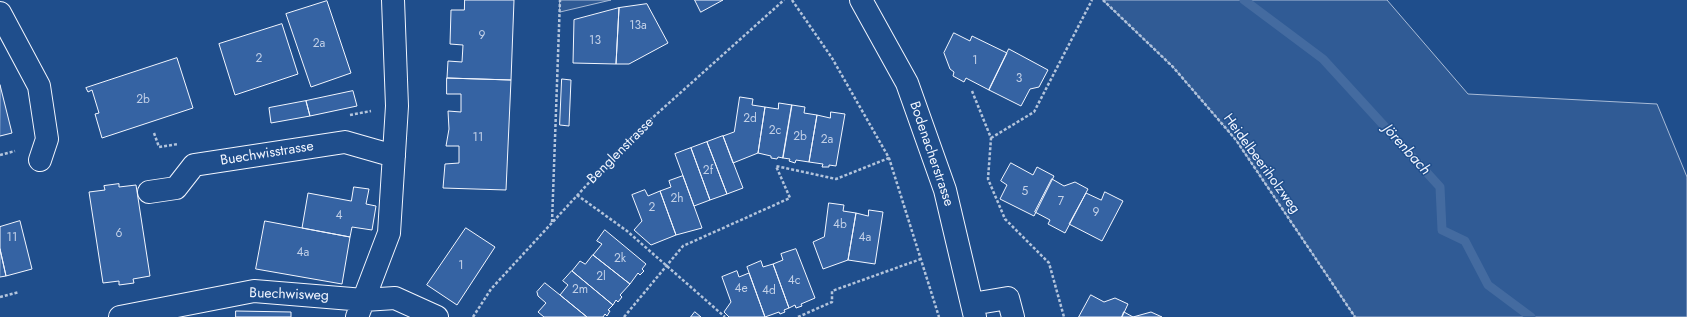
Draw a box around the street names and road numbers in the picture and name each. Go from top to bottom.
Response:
street label: Bodenacherstrasse [905,99,957,209]
street label: Heidelbeeriholzweg [1219,111,1303,217]
street label: Benglenstrasse [584,114,658,188]
street label: Buechwisstrasse [219,138,315,170]
street label: Buechwisweg [249,285,329,305]

